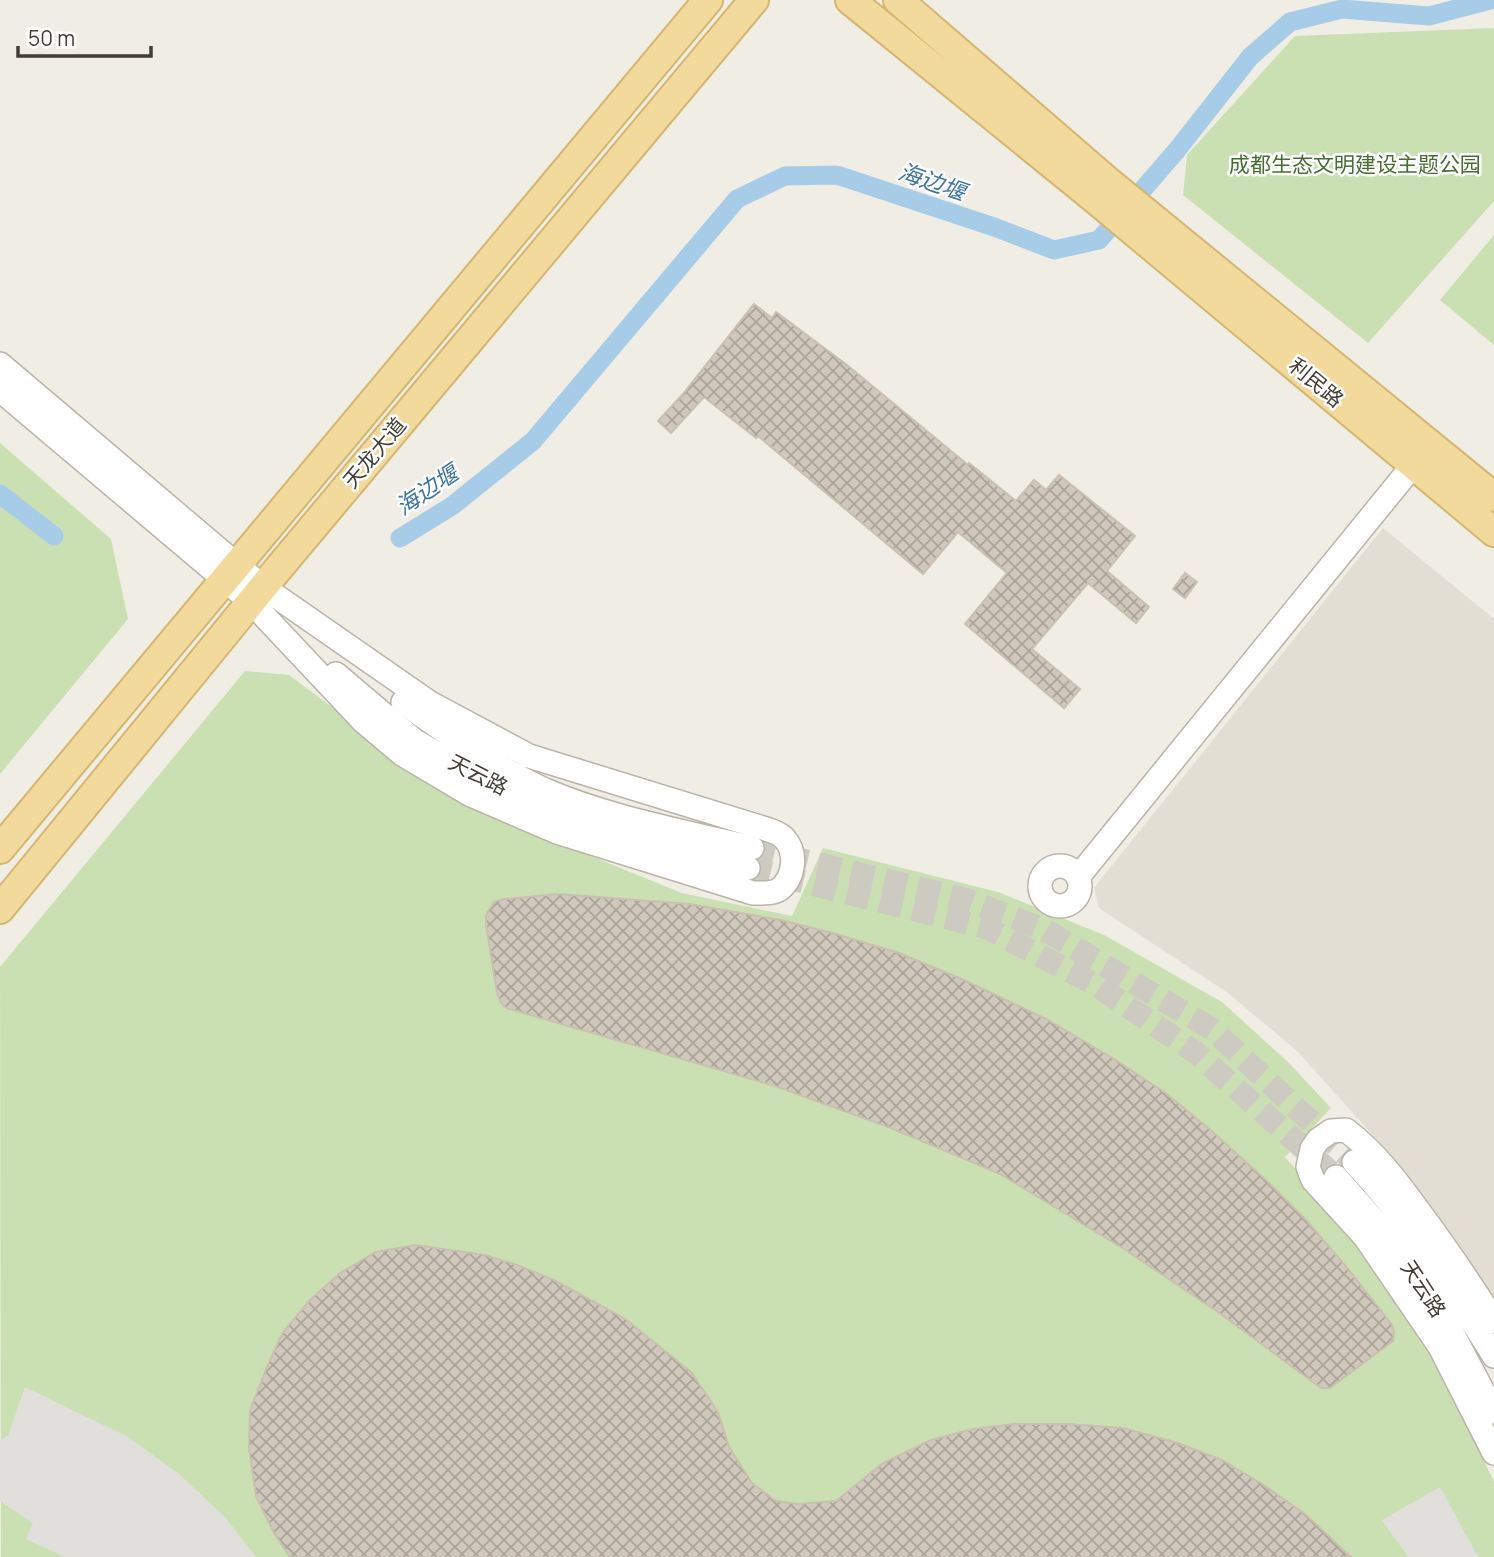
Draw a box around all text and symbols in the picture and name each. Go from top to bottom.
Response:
scale bar [18,14,150,58]
text: 50 m [28,24,75,52]
park label: 成都生态文明建设主题公园 [1229,150,1481,178]
water label: 海边堰 [894,155,974,209]
street label: 利民路 [1284,351,1350,413]
street label: 天龙大道 [337,411,412,494]
water label: 海边堰 [389,454,467,522]
street label: 天云路 [444,747,513,801]
street label: 天云路 [1395,1254,1453,1322]

